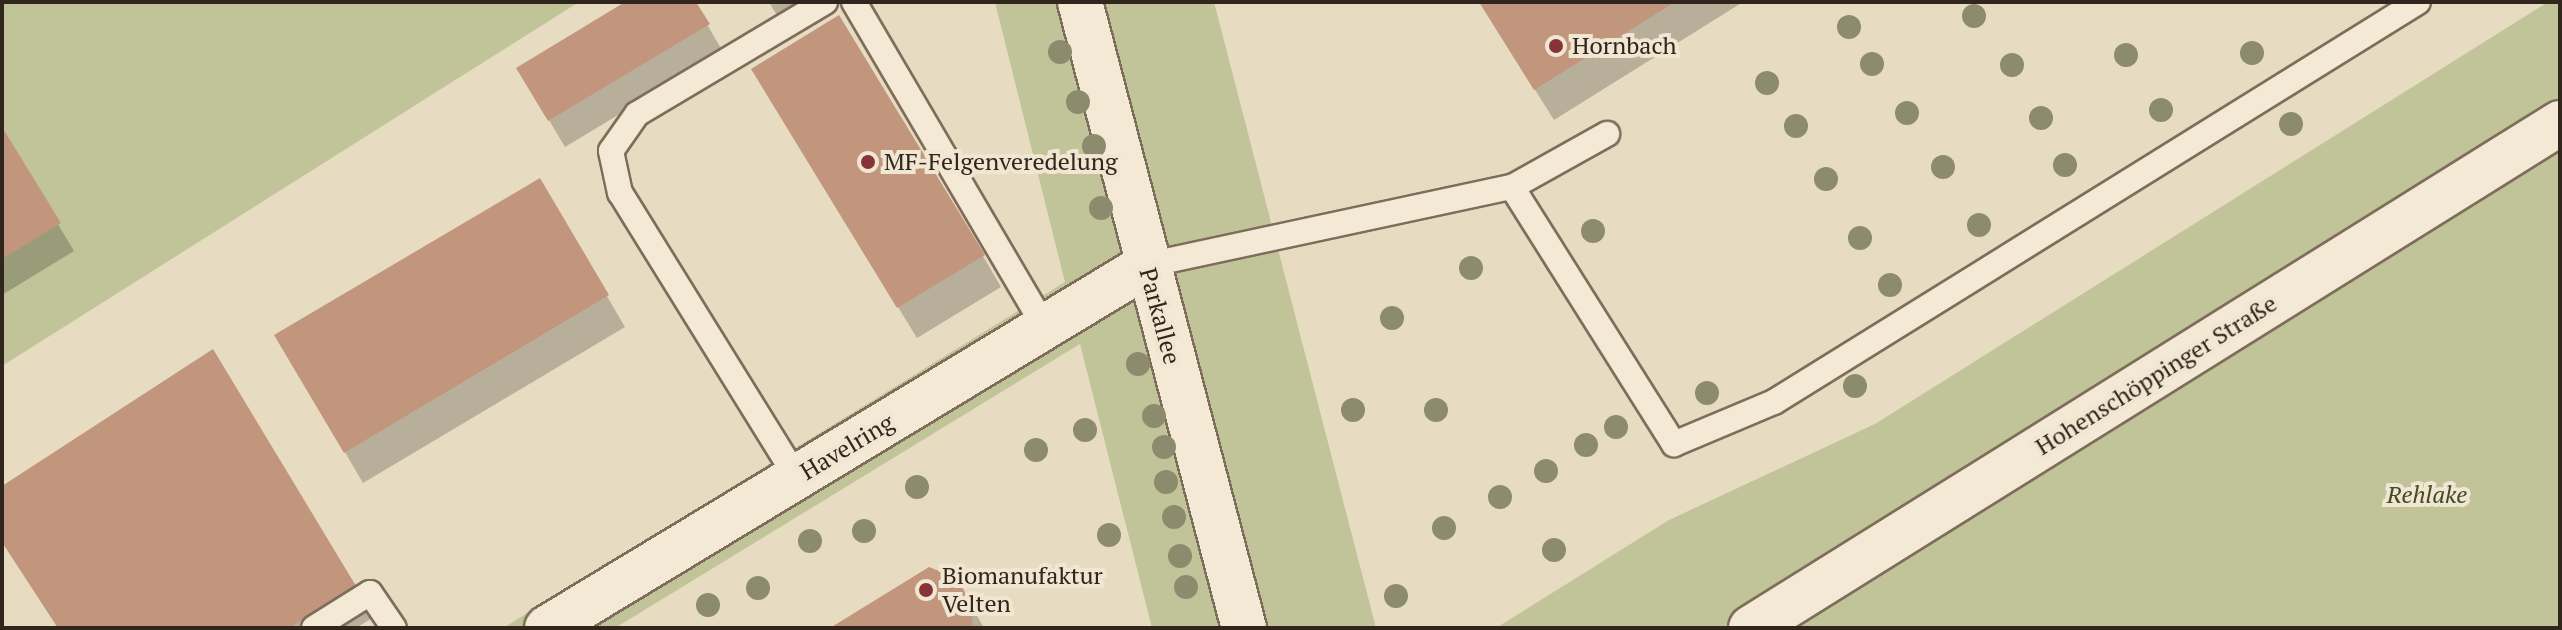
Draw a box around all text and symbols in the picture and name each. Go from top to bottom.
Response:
place label: Hornbach [1572,32,1677,60]
marker: Hornbach [1547,37,1565,55]
place label: MF-Felgenveredelung [884,148,1118,176]
marker: MF-Felgenveredelung [859,153,877,171]
street label: Parkallee [1133,265,1187,367]
street label: Hohenschöppinger Straße [2030,289,2282,461]
street label: Havelring [795,408,899,486]
park label: Rehlake [2387,481,2467,509]
place label: Biomanufaktur Velten [942,562,1103,618]
marker: Biomanufaktur Velten [917,581,935,599]

